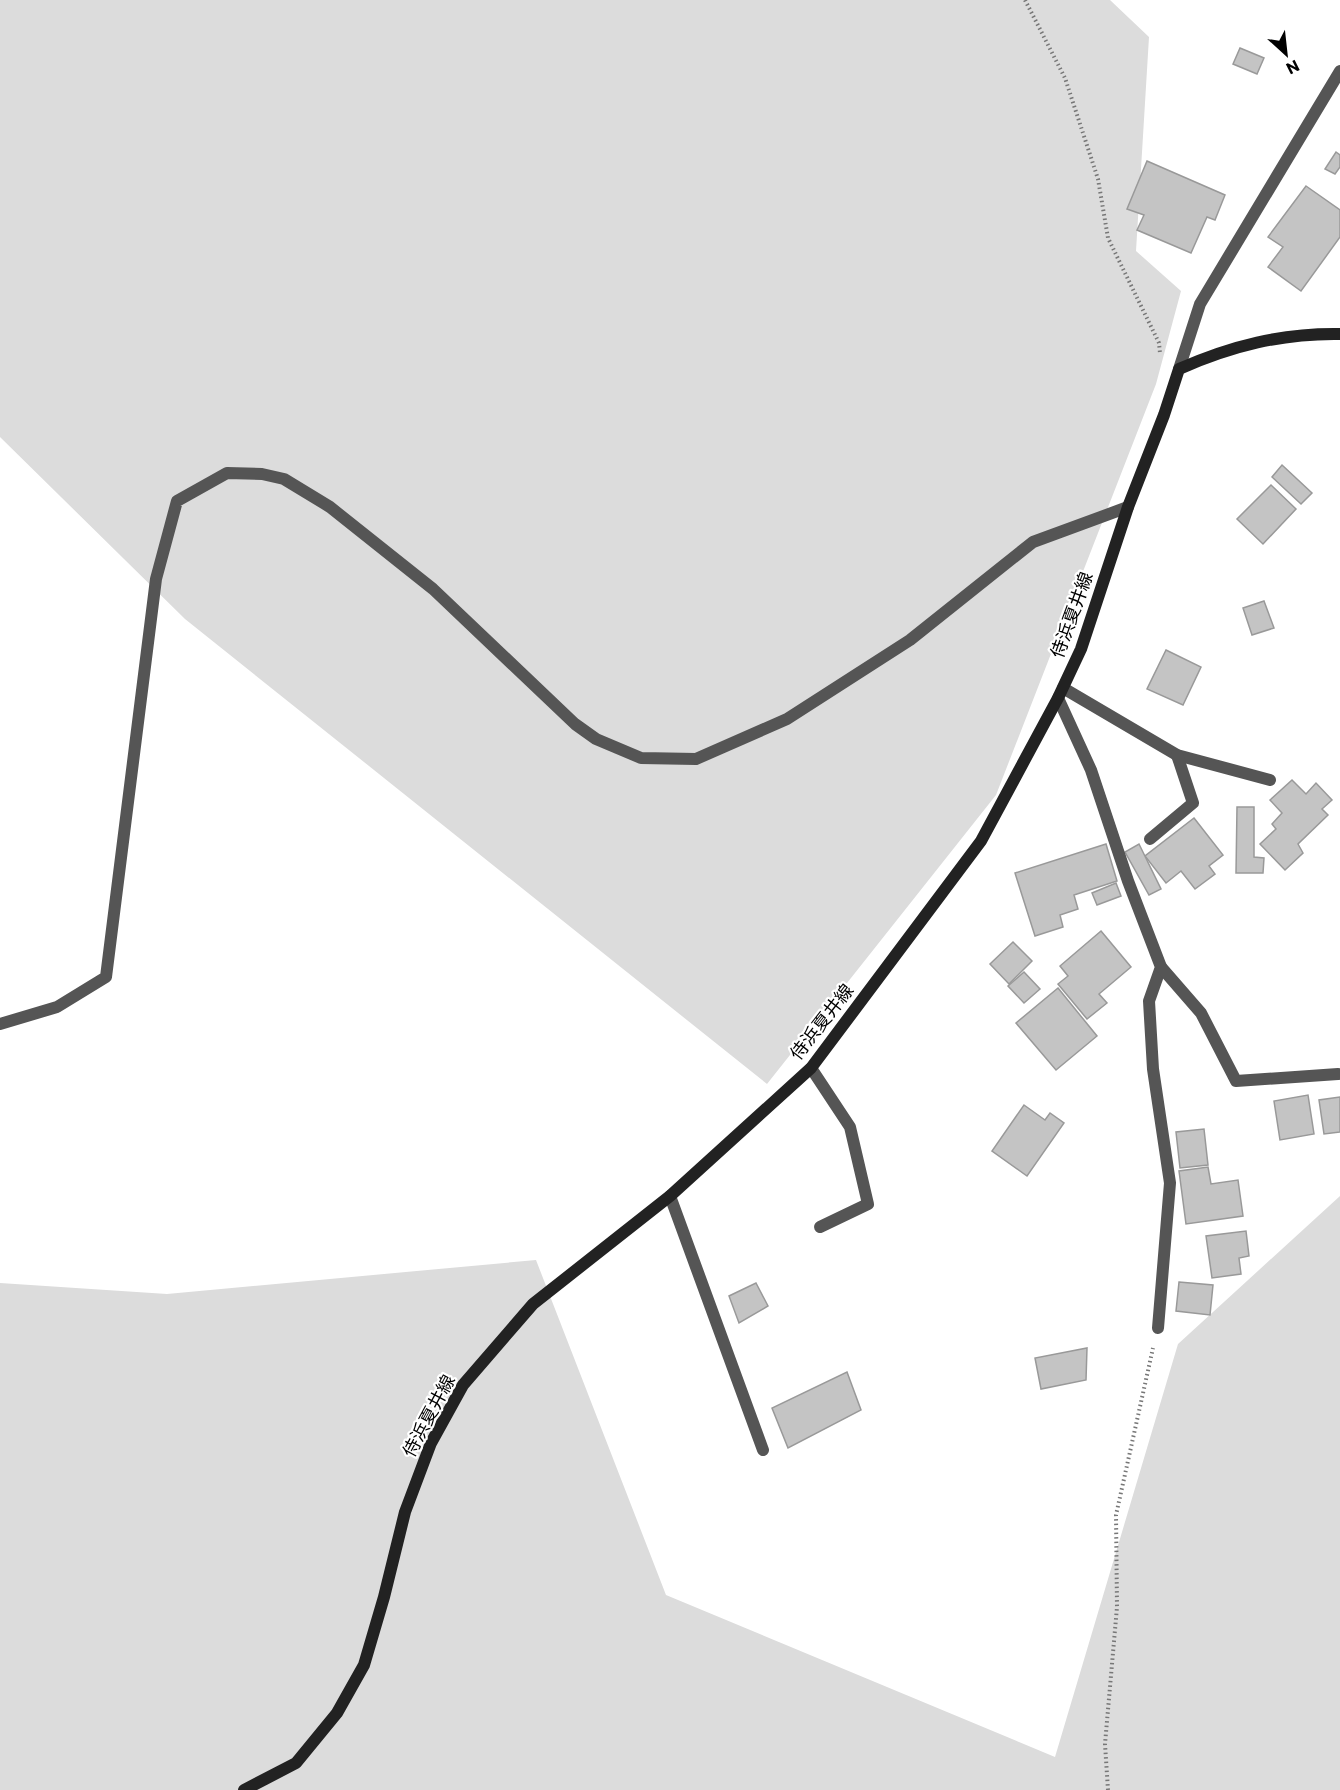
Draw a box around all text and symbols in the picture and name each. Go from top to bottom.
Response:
north arrow [1256,24,1316,84]
text: N [1283,57,1303,79]
street label: 侍浜夏井線 [1045,569,1097,661]
street label: 侍浜夏井線 [785,979,858,1064]
street label: 侍浜夏井線 [397,1371,459,1460]

